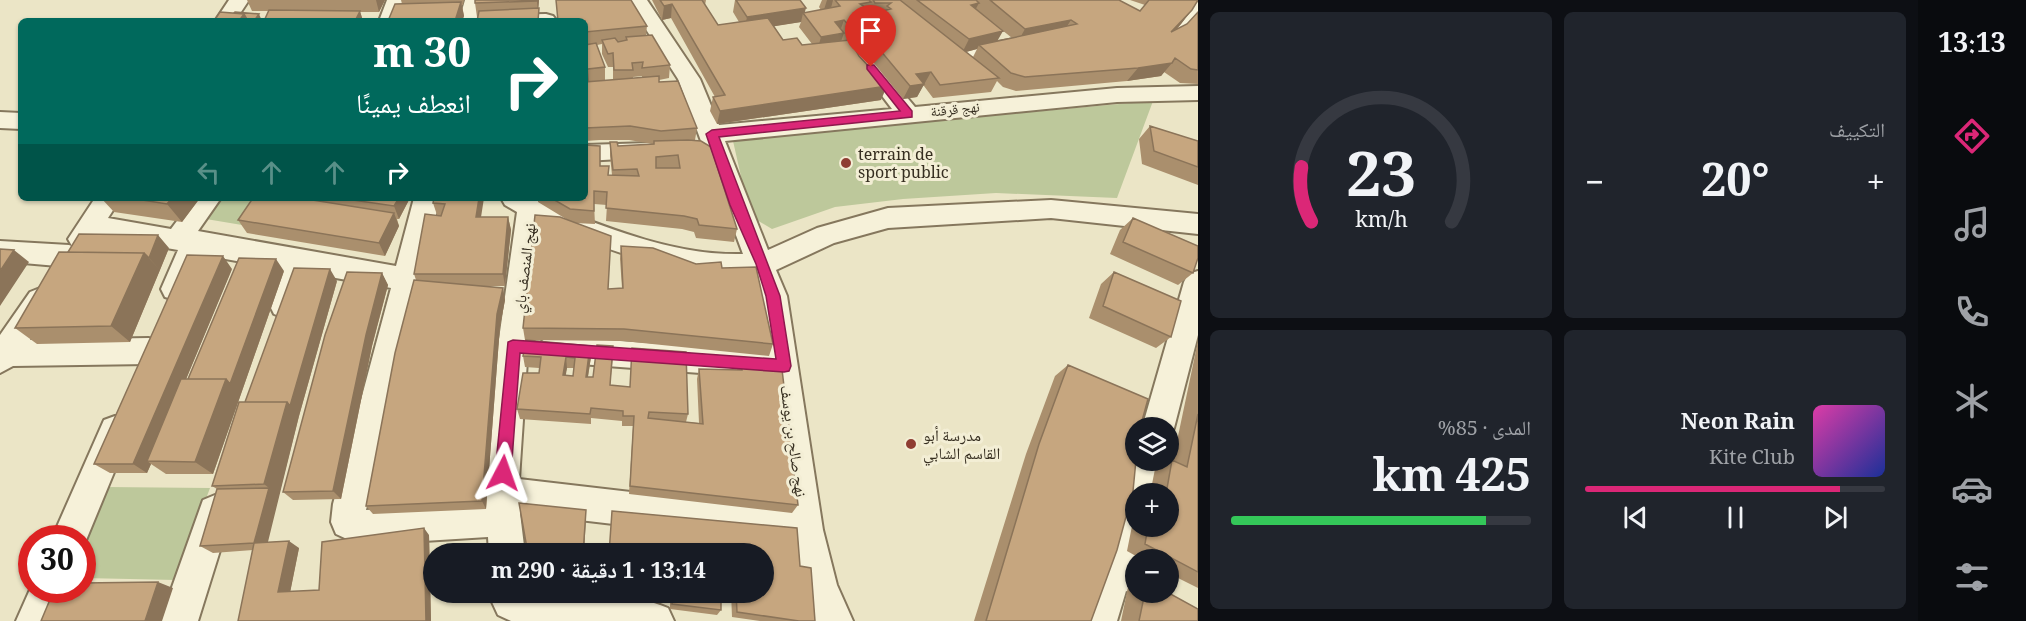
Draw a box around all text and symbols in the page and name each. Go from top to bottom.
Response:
pin [845,5,896,67]
icon: arrive [854,14,887,47]
text: 30 m [373,22,471,94]
text: 13:13 [1938,23,2006,69]
icon: right [492,42,570,120]
text: انعطف يمينًا [356,84,471,130]
street label: نهج قرقنة [929,96,981,126]
icon: directions [1951,115,1993,157]
text: التكييف [1829,116,1885,150]
text: 23 [1346,129,1416,236]
place label: terrain de sport public [858,143,949,188]
text: 20° [1701,148,1769,225]
icon: left [192,156,225,189]
icon: ahead [255,156,288,189]
icon: ahead [318,156,351,189]
icon: right [381,156,414,189]
marker: terrain de sport public [839,156,853,170]
text: − [1585,159,1604,215]
text: + [1867,159,1885,215]
icon: music [1951,203,1993,245]
text: km/h [1355,204,1408,241]
street label: نهج المنصف باي [508,222,545,315]
icon: phone [1951,291,1993,333]
icon: climate [1951,380,1993,422]
street label: نهج صالح بن يوسف [770,384,813,499]
text: Neon Rain [1681,405,1795,443]
text: المدى · 85% [1438,414,1531,448]
map controls [1125,417,1179,603]
button: layers [1125,417,1179,471]
place label: مدرسة أبو القاسم الشابي [923,424,1000,469]
marker: مدرسة أبو القاسم الشابي [904,437,918,451]
position arrow [471,441,535,505]
text: 425 km [1373,443,1531,520]
text: Kite Club [1709,443,1795,477]
icon: car [1951,468,1993,510]
button: + [1125,483,1179,537]
icon: previous [1619,501,1652,534]
icon: pause [1719,501,1752,534]
icon: next [1819,501,1852,534]
speed limit sign: 30 [18,525,96,603]
button: − [1125,549,1179,603]
text: 13:14 · 1 دقيقة · 290 m [491,554,706,592]
icon: filters [1951,556,1993,598]

